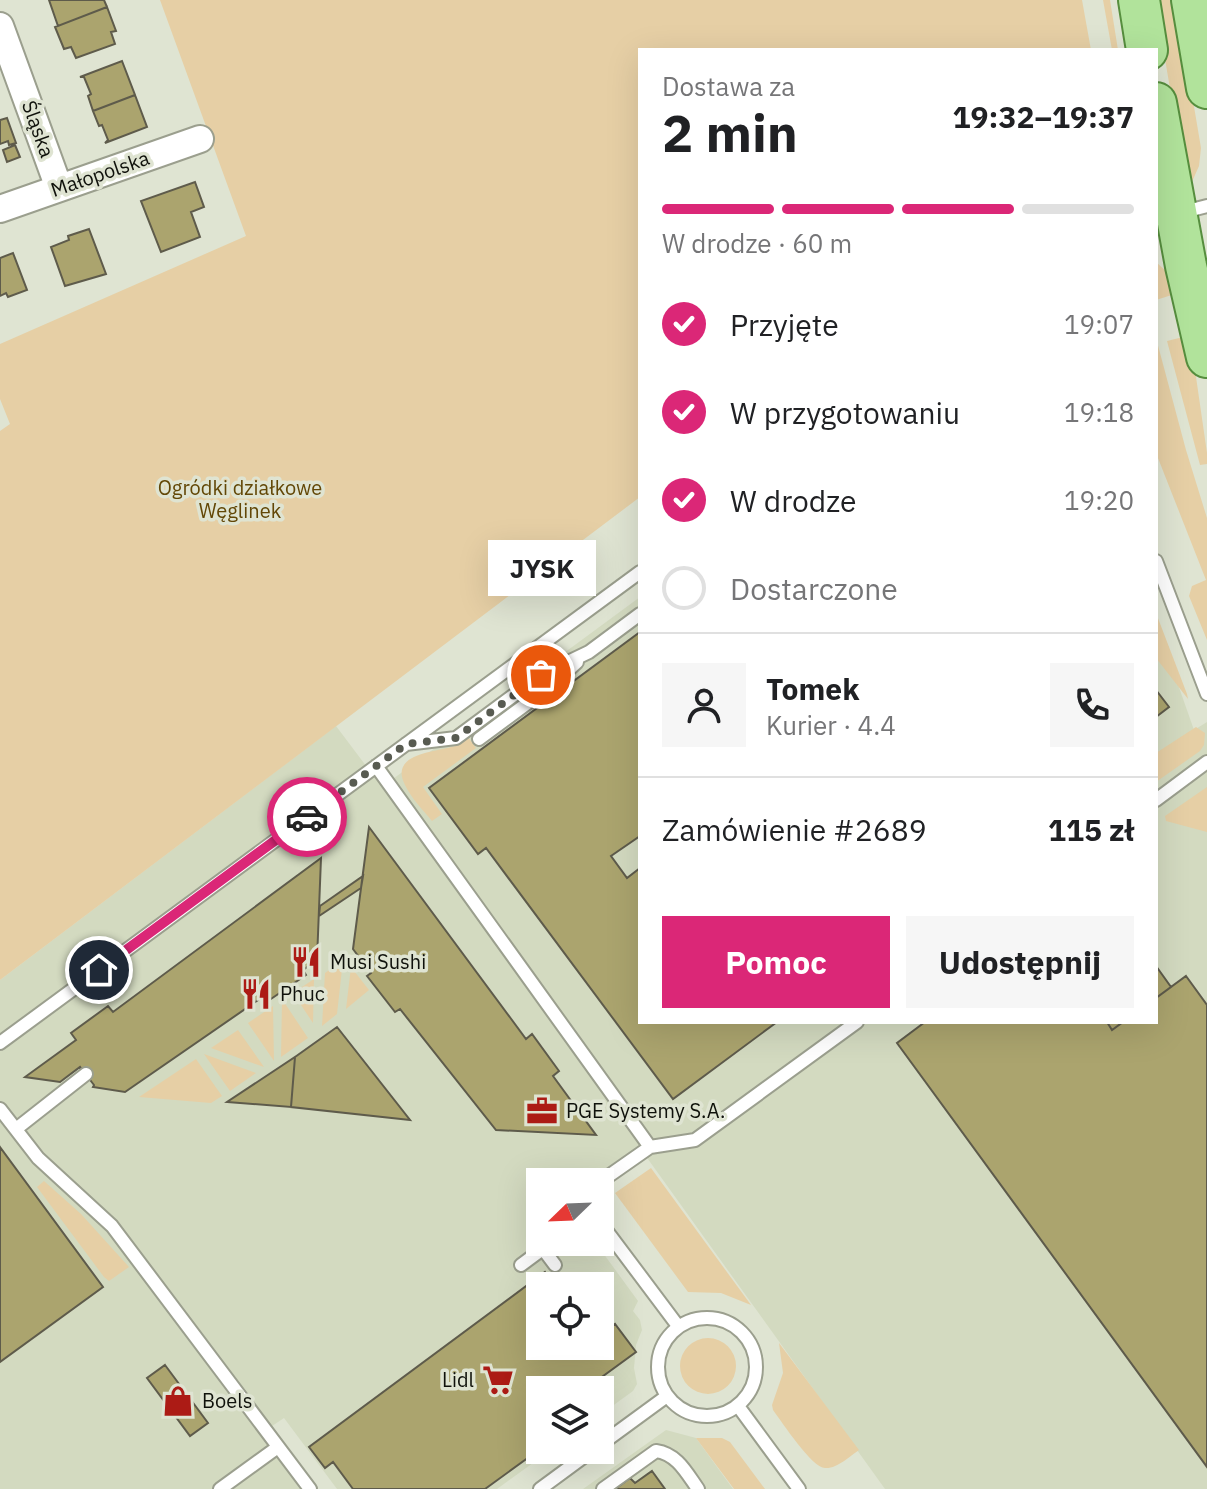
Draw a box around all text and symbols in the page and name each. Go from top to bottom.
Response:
text: Dostawa za [662,69,795,103]
street label: Śląska [16,97,61,161]
text: 19:32–19:37 [953,97,1134,136]
text: 2 min [662,99,798,166]
street label: Małopolska [47,144,153,203]
text: W drodze · 60 m [662,226,852,260]
icon: check [662,302,706,346]
text: Przyjęte [730,305,839,344]
text: 19:07 [1064,307,1134,341]
icon: check [662,390,706,434]
text: W przygotowaniu [730,393,960,432]
text: 19:18 [1064,395,1134,429]
park label: Ogródki działkowe Węglinek [158,474,322,524]
icon: check [662,478,706,522]
text: W drodze [730,481,856,520]
text: 19:20 [1064,483,1134,517]
callout: JYSK [487,539,595,595]
text: JYSK [510,551,574,585]
text: Dostarczone [730,569,898,608]
pin [507,641,575,709]
icon: bag [519,653,563,697]
button: person [662,663,746,747]
button: phone [1050,663,1134,747]
text: Tomek [766,669,859,708]
text: Kurier · 4.4 [766,708,896,742]
courier [267,777,347,857]
icon: car [285,795,329,839]
text: Zamówienie #2689 [662,810,927,849]
text: 115 zł [1048,810,1134,849]
button: Pomoc [662,916,890,1008]
button: Udostępnij [906,916,1134,1008]
pin [65,936,133,1004]
restaurant icon: Musi Sushi [289,945,323,979]
icon: home [77,948,121,992]
place label: Musi Sushi [330,948,426,975]
restaurant icon: Phuc [239,977,273,1011]
place label: Phuc [280,980,325,1007]
office icon: PGE Systemy S.A. [525,1094,559,1128]
place label: PGE Systemy S.A. [566,1097,725,1124]
north arrow [526,1168,614,1256]
map controls [526,1168,614,1464]
button: locate [526,1272,614,1360]
supermarket icon: Lidl [481,1363,515,1397]
place label: Lidl [442,1366,474,1393]
button: layers [526,1376,614,1464]
shop icon: Boels [161,1384,195,1418]
place label: Boels [202,1387,252,1414]

